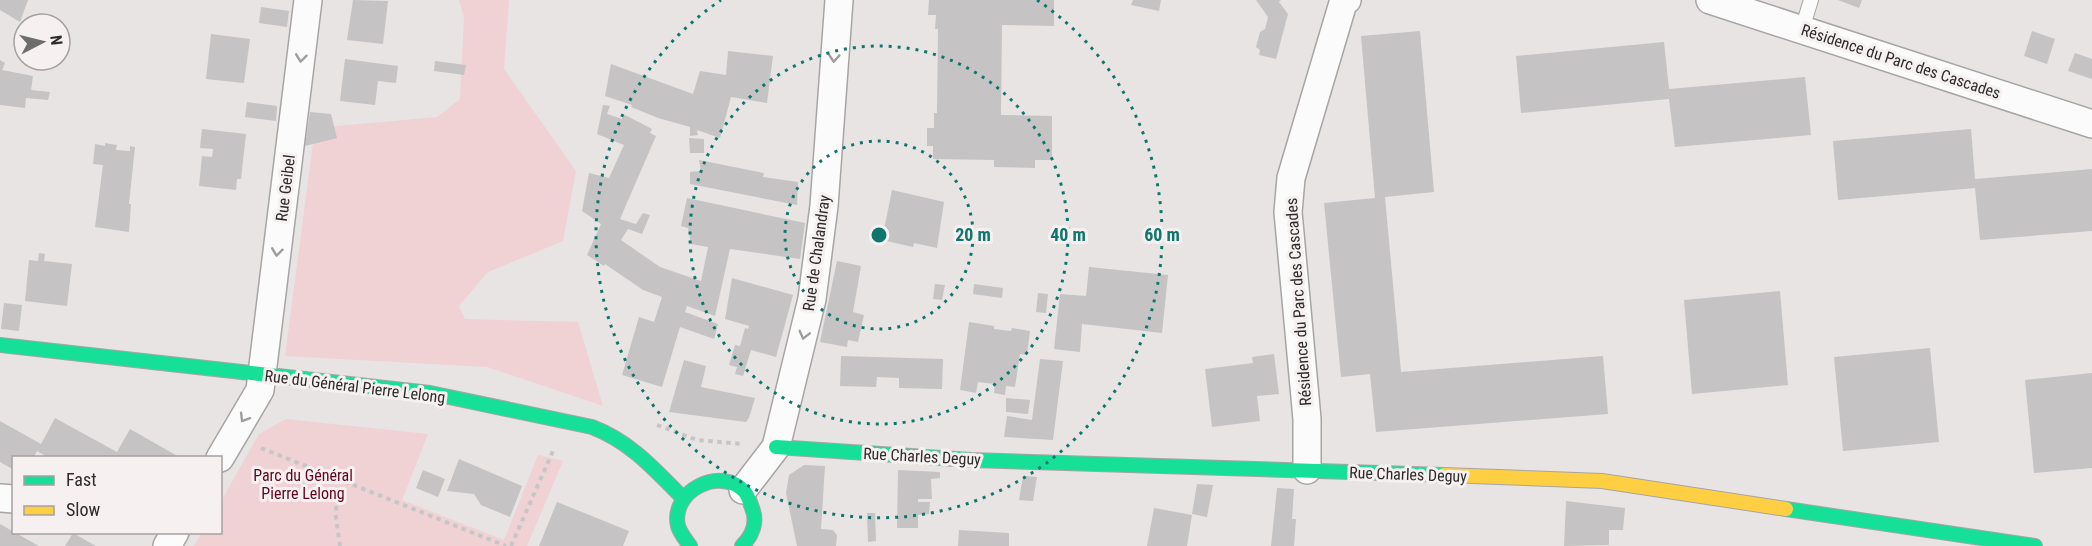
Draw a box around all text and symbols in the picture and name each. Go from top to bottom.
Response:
north arrow [12,12,72,72]
street label: Résidence du Parc des Cascades [1799,20,2003,103]
text: N [46,34,66,46]
one-way arrow [295,53,308,63]
one-way arrow [828,54,841,63]
street label: Rue Geibel [272,154,299,223]
street label: Rue de Chalandray [799,194,834,312]
street label: Résidence du Parc des Cascades [1282,197,1315,407]
text: 20 m [955,224,991,245]
text: 40 m [1050,224,1086,245]
text: 60 m [1144,224,1180,245]
centre of rings [869,225,889,245]
one-way arrow [271,247,284,256]
one-way arrow [798,330,811,340]
street label: Rue du Général Pierre Lelong [264,366,446,407]
one-way arrow [240,412,252,422]
street label: Rue Charles Deguy [863,444,982,469]
legend [12,456,222,534]
street label: Rue Charles Deguy [1349,463,1468,486]
park label: Parc du Général Pierre Lelong [253,466,353,503]
text: Fast [66,469,97,490]
text: Slow [66,499,101,520]

